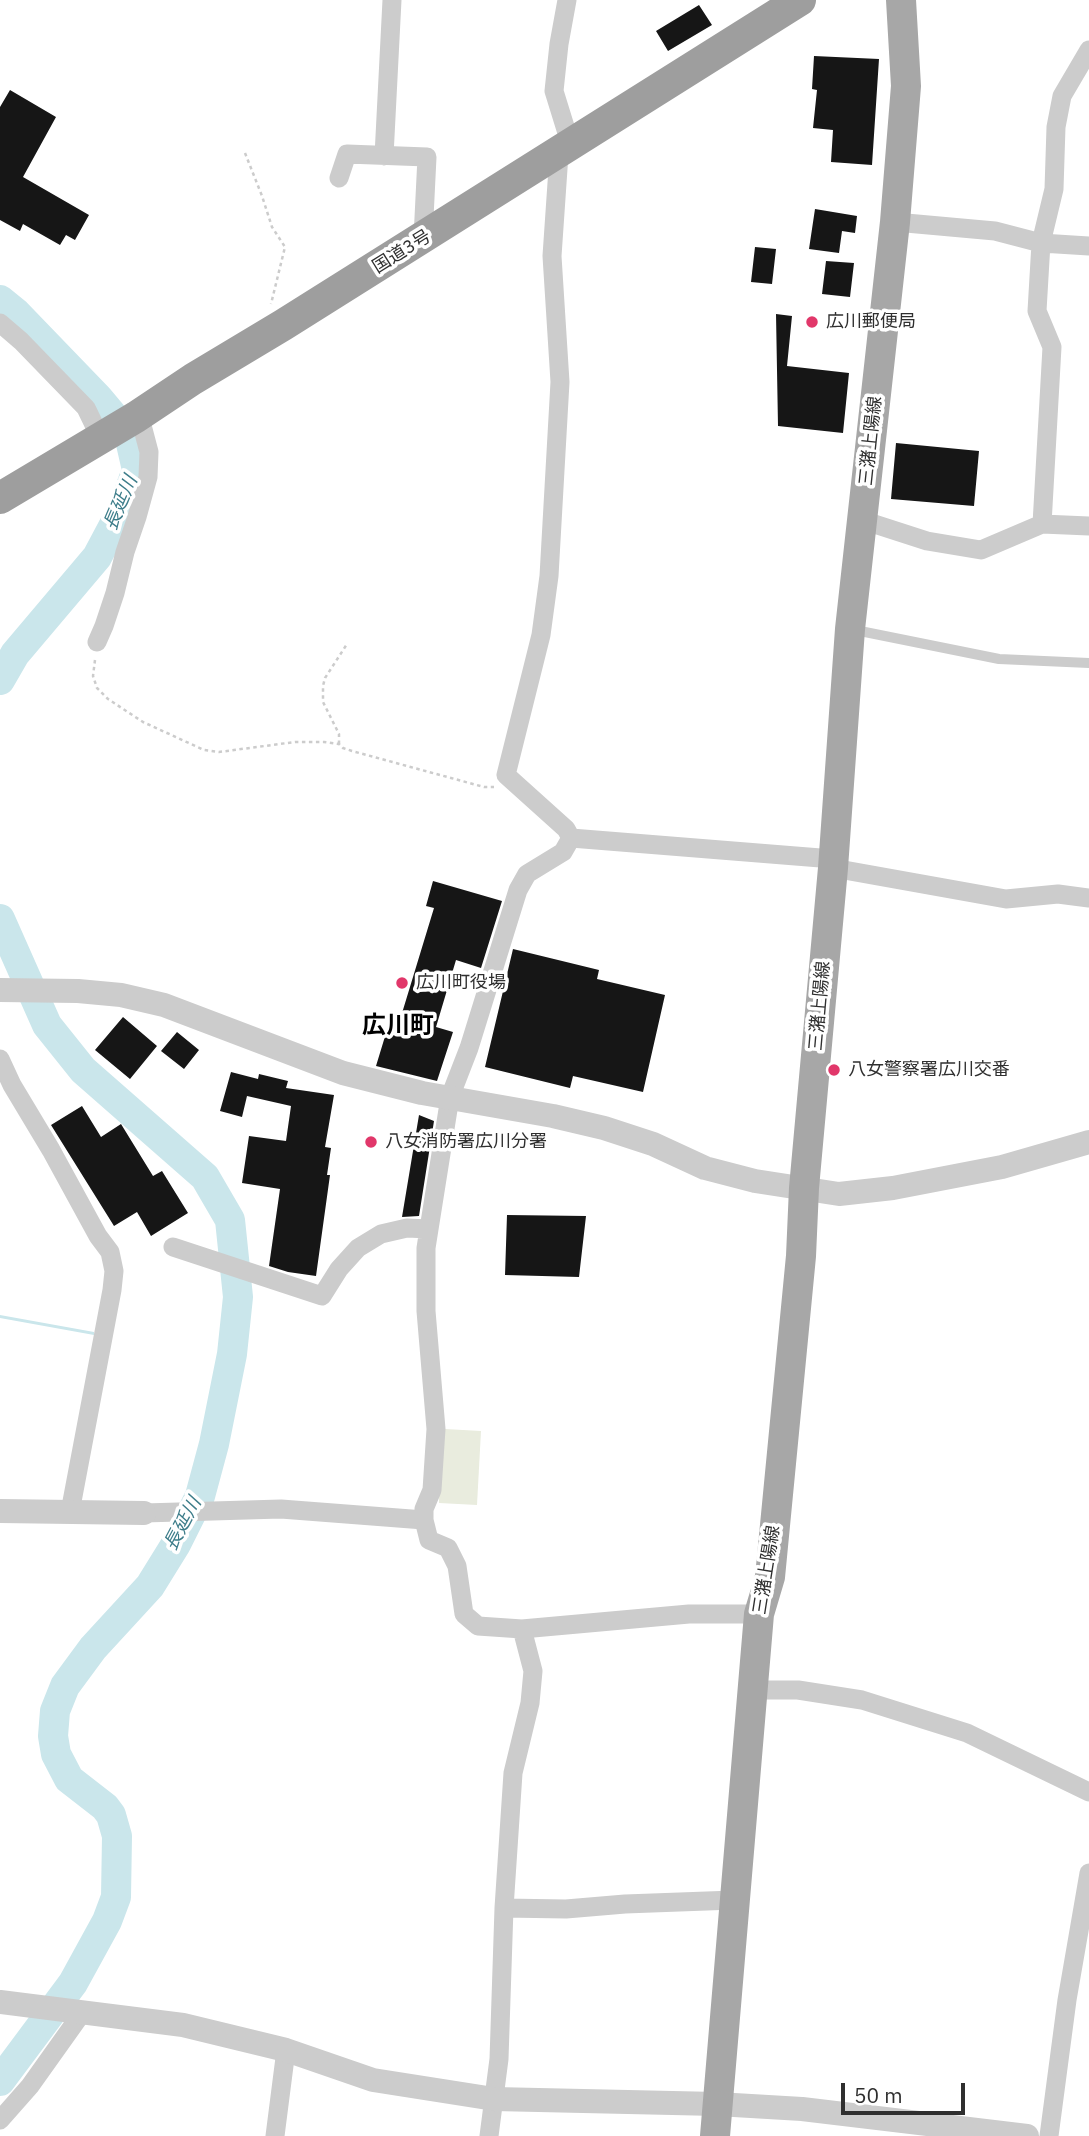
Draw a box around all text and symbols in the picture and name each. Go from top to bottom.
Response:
street label: 国道3号 [369,226,435,278]
place label: 広川郵便局 [826,311,916,333]
marker: 広川郵便局 [804,314,820,330]
street label: 三潴上陽線 [856,395,886,487]
water label: 長延川 [99,472,143,534]
street label: 三潴上陽線 [805,960,835,1052]
place label: 広川町役場 [416,972,506,994]
marker: 広川町役場 [394,975,410,991]
district label: 広川町 [362,1012,434,1040]
place label: 八女警察署広川交番 [848,1059,1010,1081]
marker: 八女警察署広川交番 [826,1062,842,1078]
place label: 八女消防署広川分署 [385,1131,547,1153]
marker: 八女消防署広川分署 [363,1134,379,1150]
water label: 長延川 [160,1493,206,1555]
street label: 三潴上陽線 [749,1524,785,1616]
scale bar [844,2070,968,2114]
text: 50 m [854,2081,903,2109]

